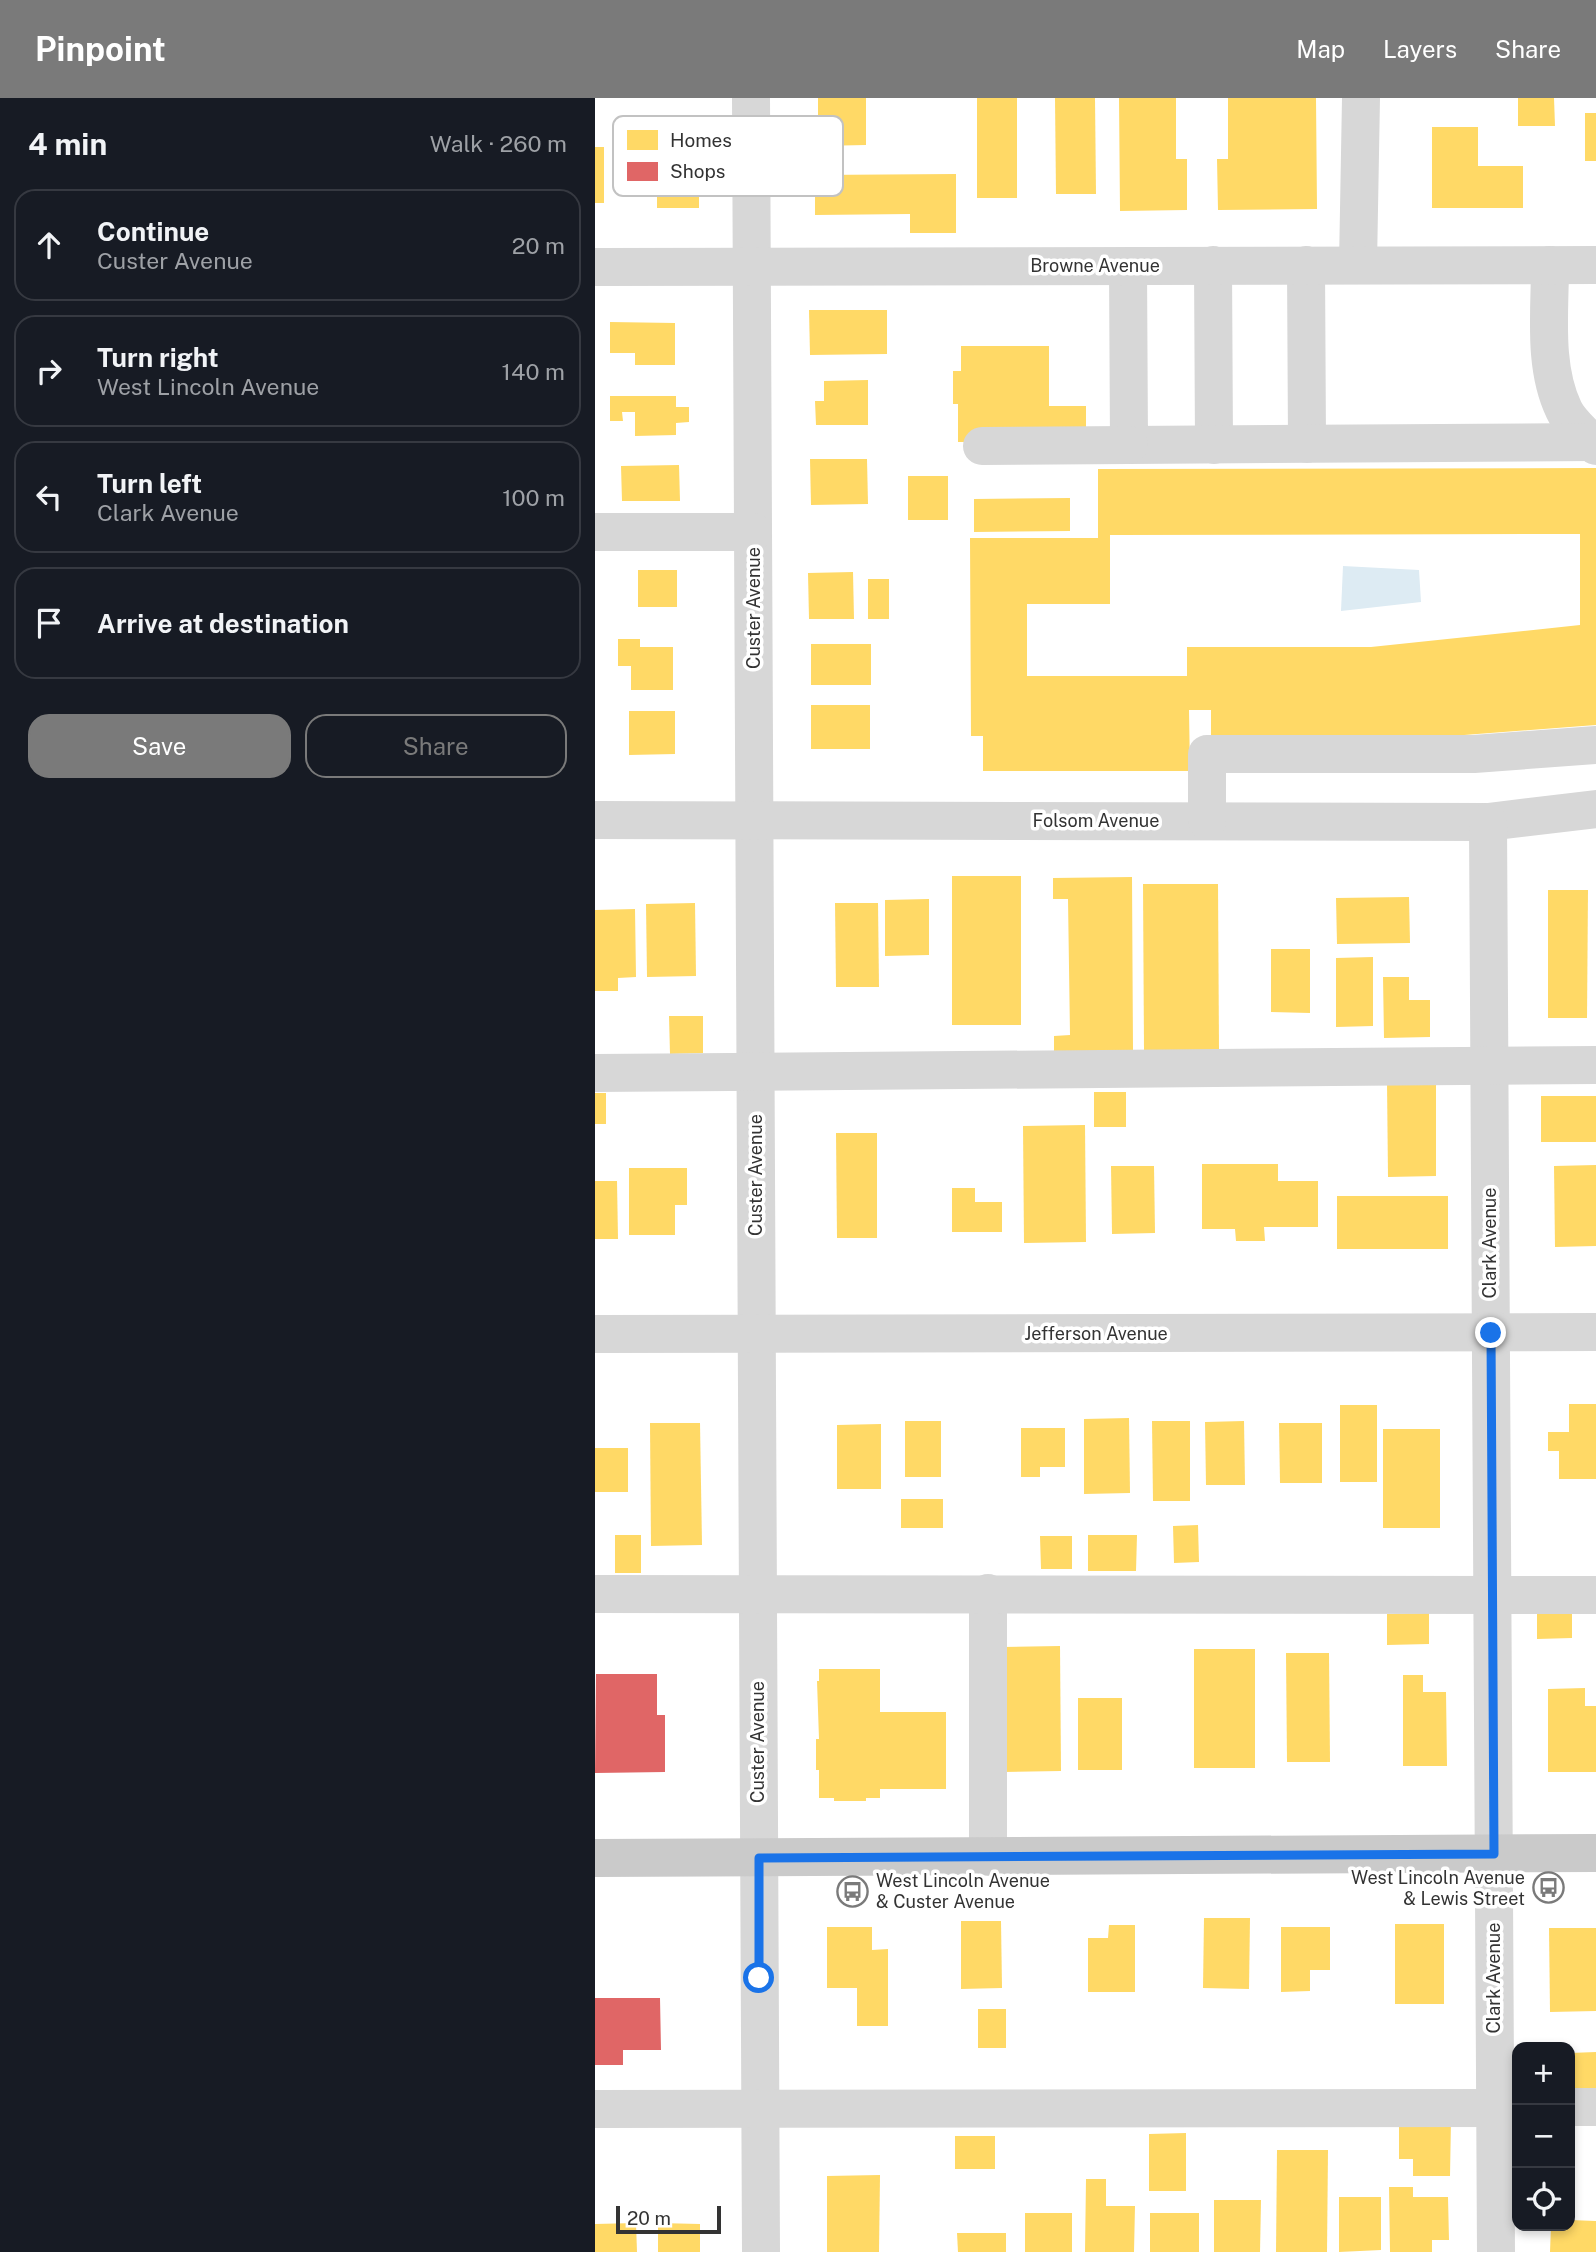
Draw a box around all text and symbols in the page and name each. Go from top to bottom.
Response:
text: Pinpoint [35,30,166,68]
text: Map [1296,35,1345,63]
text: Layers [1383,35,1457,63]
text: Share [1495,35,1561,63]
legend [613,116,843,196]
text: 4 min [28,126,107,162]
text: Homes [670,129,732,151]
text: Walk · 260 m [430,130,567,157]
text: Shops [670,160,725,182]
text: Continue [97,216,209,247]
icon: ahead [30,226,68,264]
text: 20 m [512,232,565,259]
text: Custer Avenue [97,247,253,274]
street label: Browne Avenue [1030,255,1160,276]
text: Turn right [97,342,219,373]
icon: right [30,352,68,390]
text: 140 m [502,358,565,385]
text: West Lincoln Avenue [97,373,319,400]
text: Turn left [97,468,202,499]
icon: left [30,478,68,516]
text: 100 m [502,484,565,511]
text: Clark Avenue [97,499,239,526]
street label: Custer Avenue [743,547,764,669]
icon: arrive [30,604,68,642]
text: Arrive at destination [97,608,349,639]
button: Save [28,714,291,778]
button: Share [305,714,567,778]
street label: Folsom Avenue [1033,810,1159,831]
street label: Custer Avenue [745,1114,766,1236]
street label: Clark Avenue [1479,1187,1500,1299]
route end [1475,1317,1506,1348]
street label: Jefferson Avenue [1024,1323,1168,1344]
street label: Custer Avenue [747,1681,768,1803]
place label: West Lincoln Avenue & Lewis Street [1351,1867,1525,1909]
place label: West Lincoln Avenue & Custer Avenue [876,1870,1050,1912]
bus stop icon: West Lincoln Avenue & Lewis Street [1531,1871,1565,1905]
bus stop icon: West Lincoln Avenue & Custer Avenue [836,1874,870,1908]
street label: Clark Avenue [1483,1922,1504,2034]
route start [743,1962,774,1993]
map controls [1512,2042,1575,2231]
button: + [1512,2042,1575,2105]
button: − [1512,2105,1575,2168]
button: locate [1512,2168,1575,2231]
scale bar [616,2203,721,2235]
text: 20 m [627,2207,671,2229]

